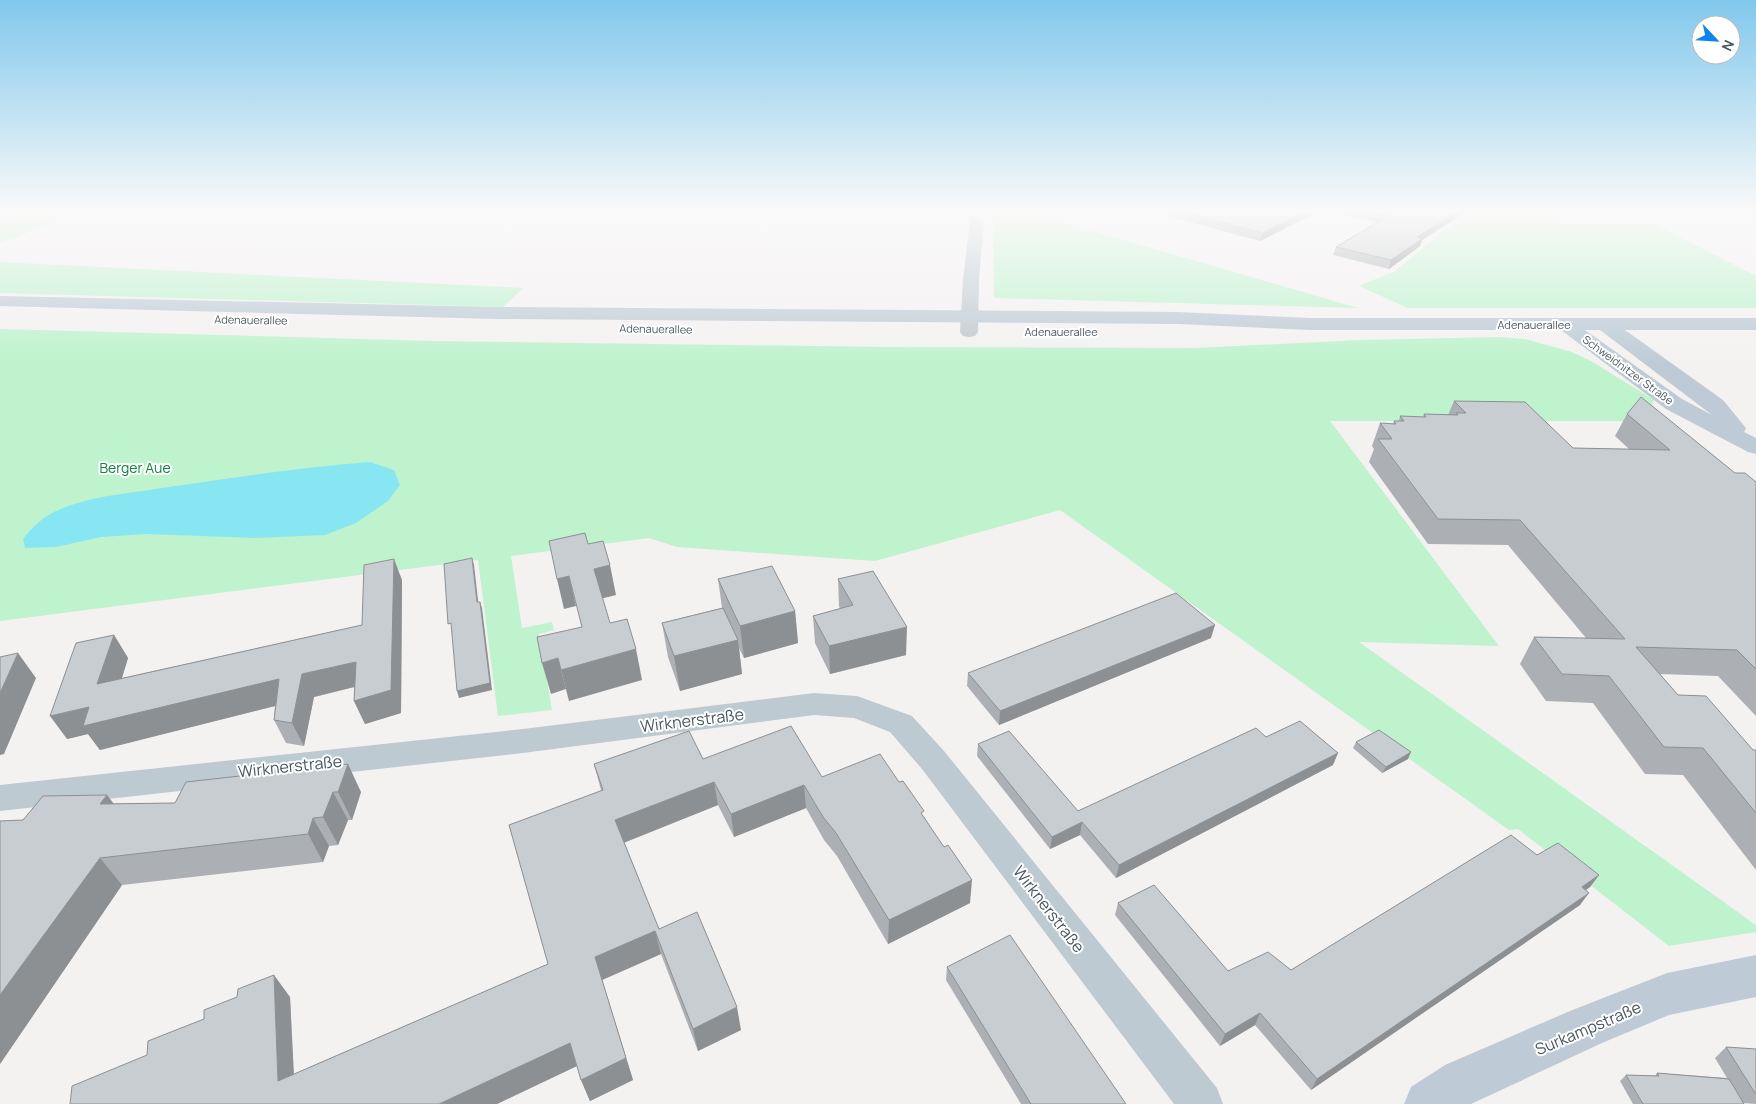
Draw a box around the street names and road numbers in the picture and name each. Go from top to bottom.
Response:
street label: Adenauerallee [214,311,288,328]
street label: Adenauerallee [1497,317,1571,332]
street label: Adenauerallee [619,320,693,337]
street label: Adenauerallee [1024,324,1098,339]
street label: Schweidnitzer Straße [1580,332,1677,408]
street label: Wirknerstraße [639,703,745,737]
street label: Wirknerstraße [237,750,343,782]
street label: Wirknerstraße [1008,861,1090,957]
street label: Surkampstraße [1532,996,1644,1060]

